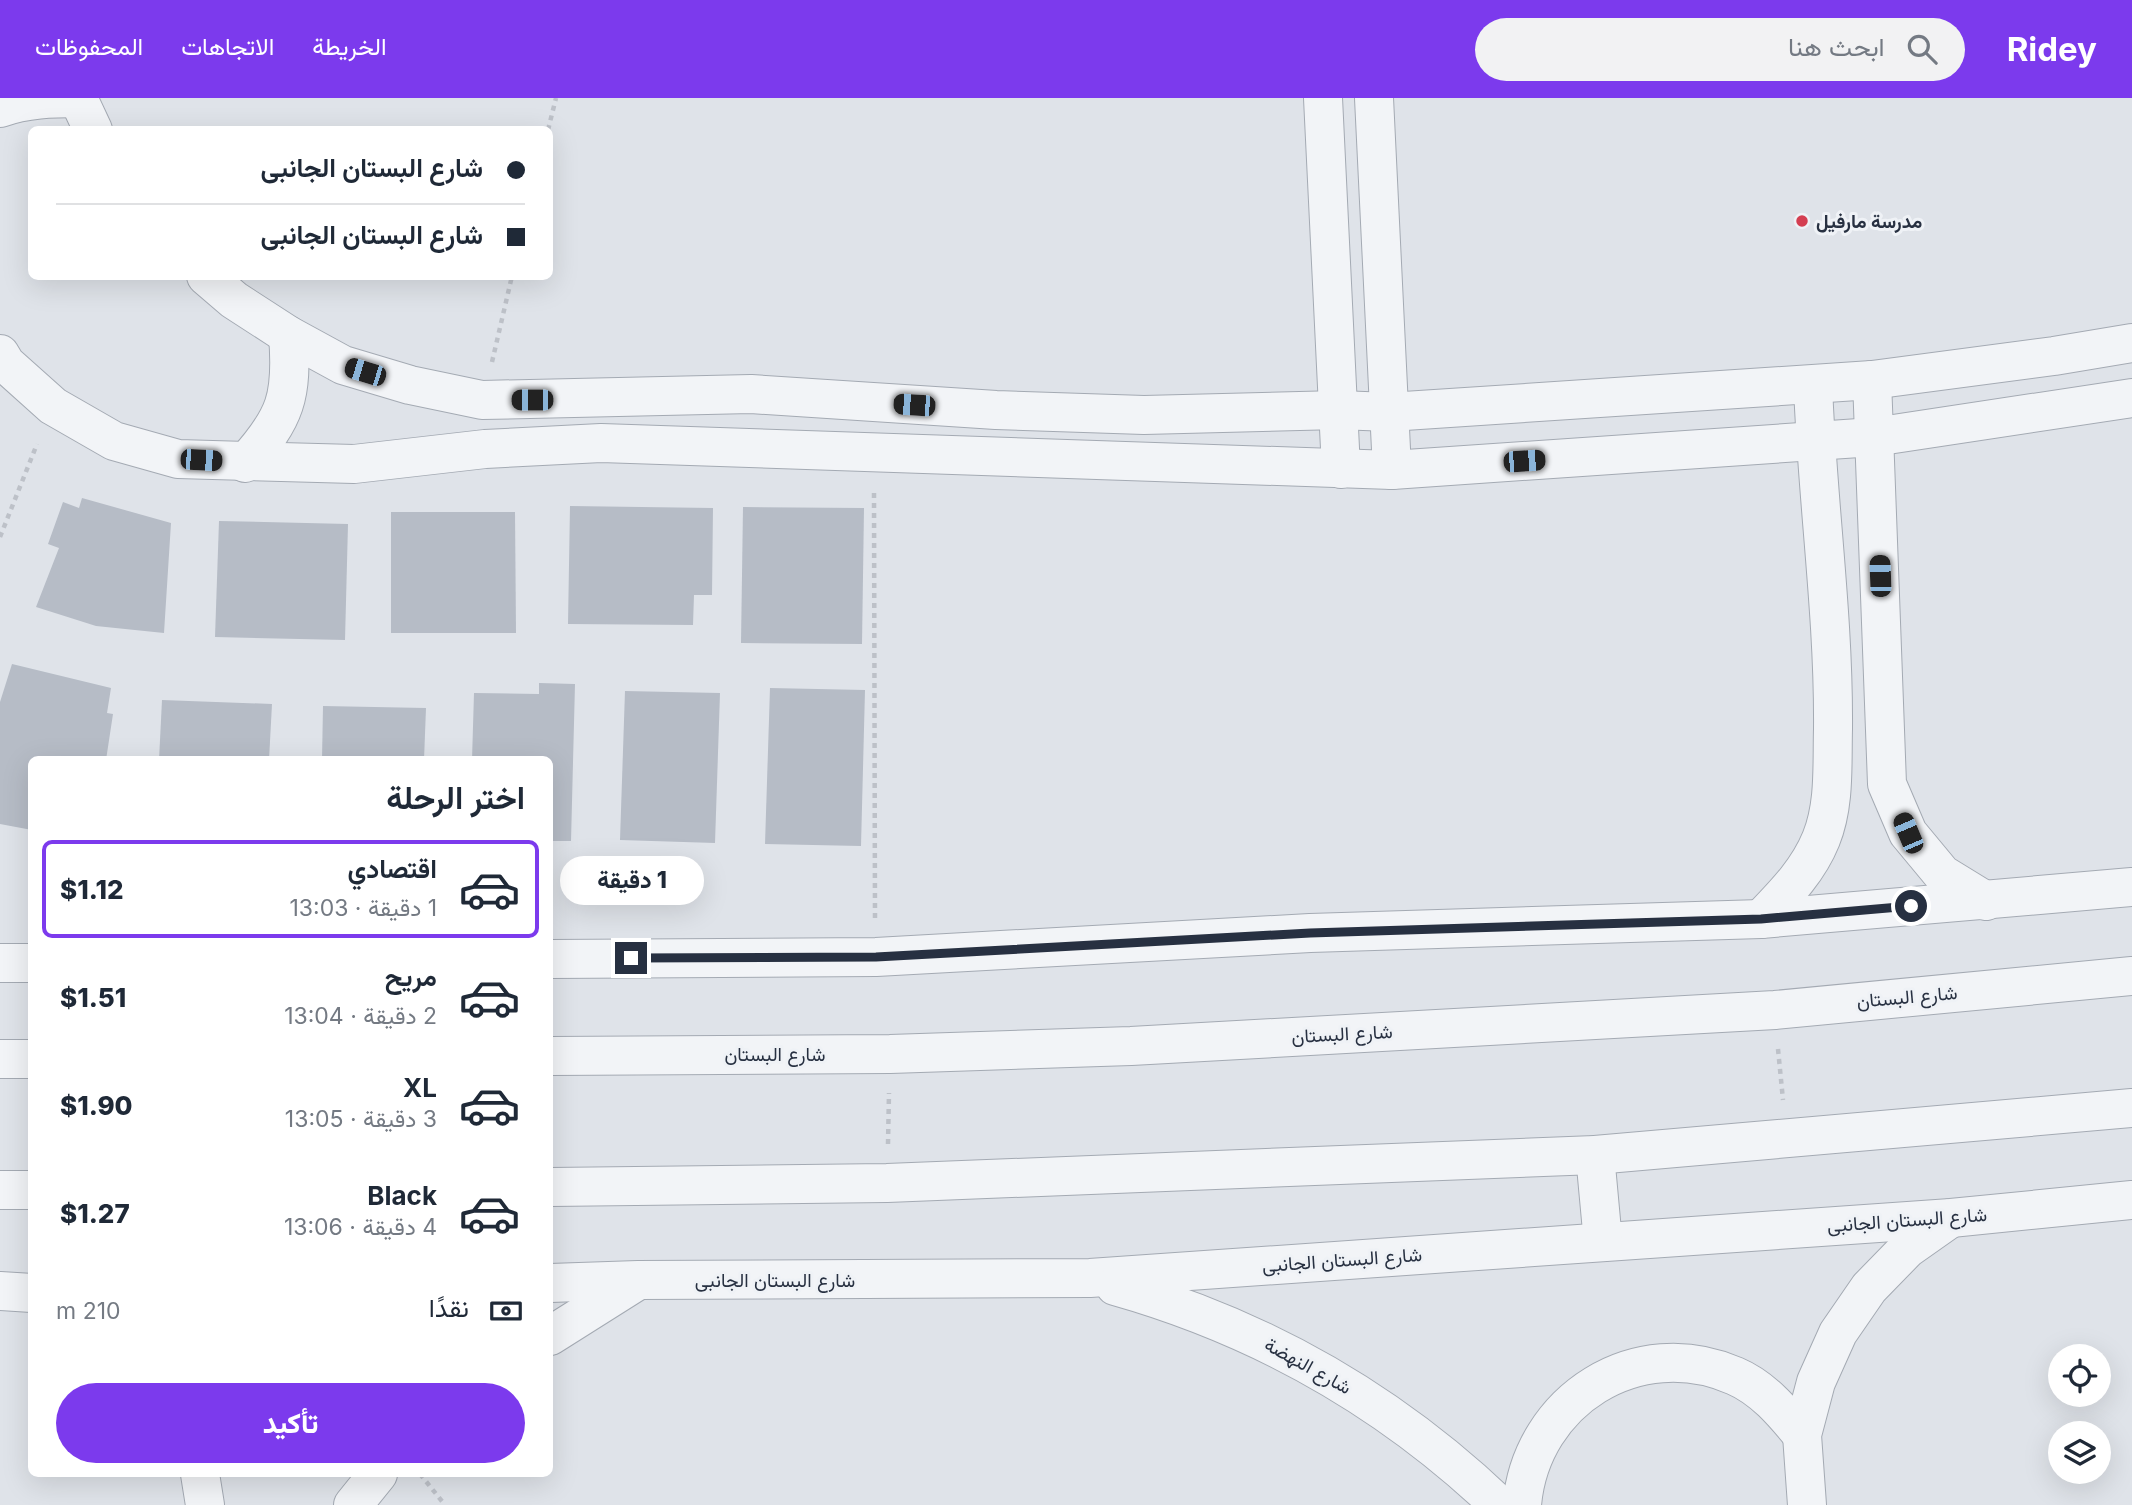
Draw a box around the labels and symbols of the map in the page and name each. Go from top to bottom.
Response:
place label: مدرسة مارفيل [1816,210,1922,234]
marker: مدرسة مارفيل [1794,213,1810,229]
car [342,356,389,388]
car [512,390,554,411]
car [893,393,936,417]
car [180,448,223,472]
car [1503,449,1546,473]
car [1869,555,1892,597]
car [1891,810,1926,856]
callout: 1 دقيقة [559,856,703,906]
route start [1895,890,1927,922]
route end [615,942,647,974]
street label: شارع البستان [1856,981,1958,1014]
street label: شارع البستان [1291,1020,1393,1049]
street label: شارع البستان [724,1043,826,1067]
street label: شارع البستان الجانبى [1826,1203,1988,1238]
street label: شارع البستان الجانبى [1261,1243,1423,1278]
street label: شارع البستان الجانبى [695,1269,855,1293]
street label: شارع النهضة [1260,1333,1355,1400]

